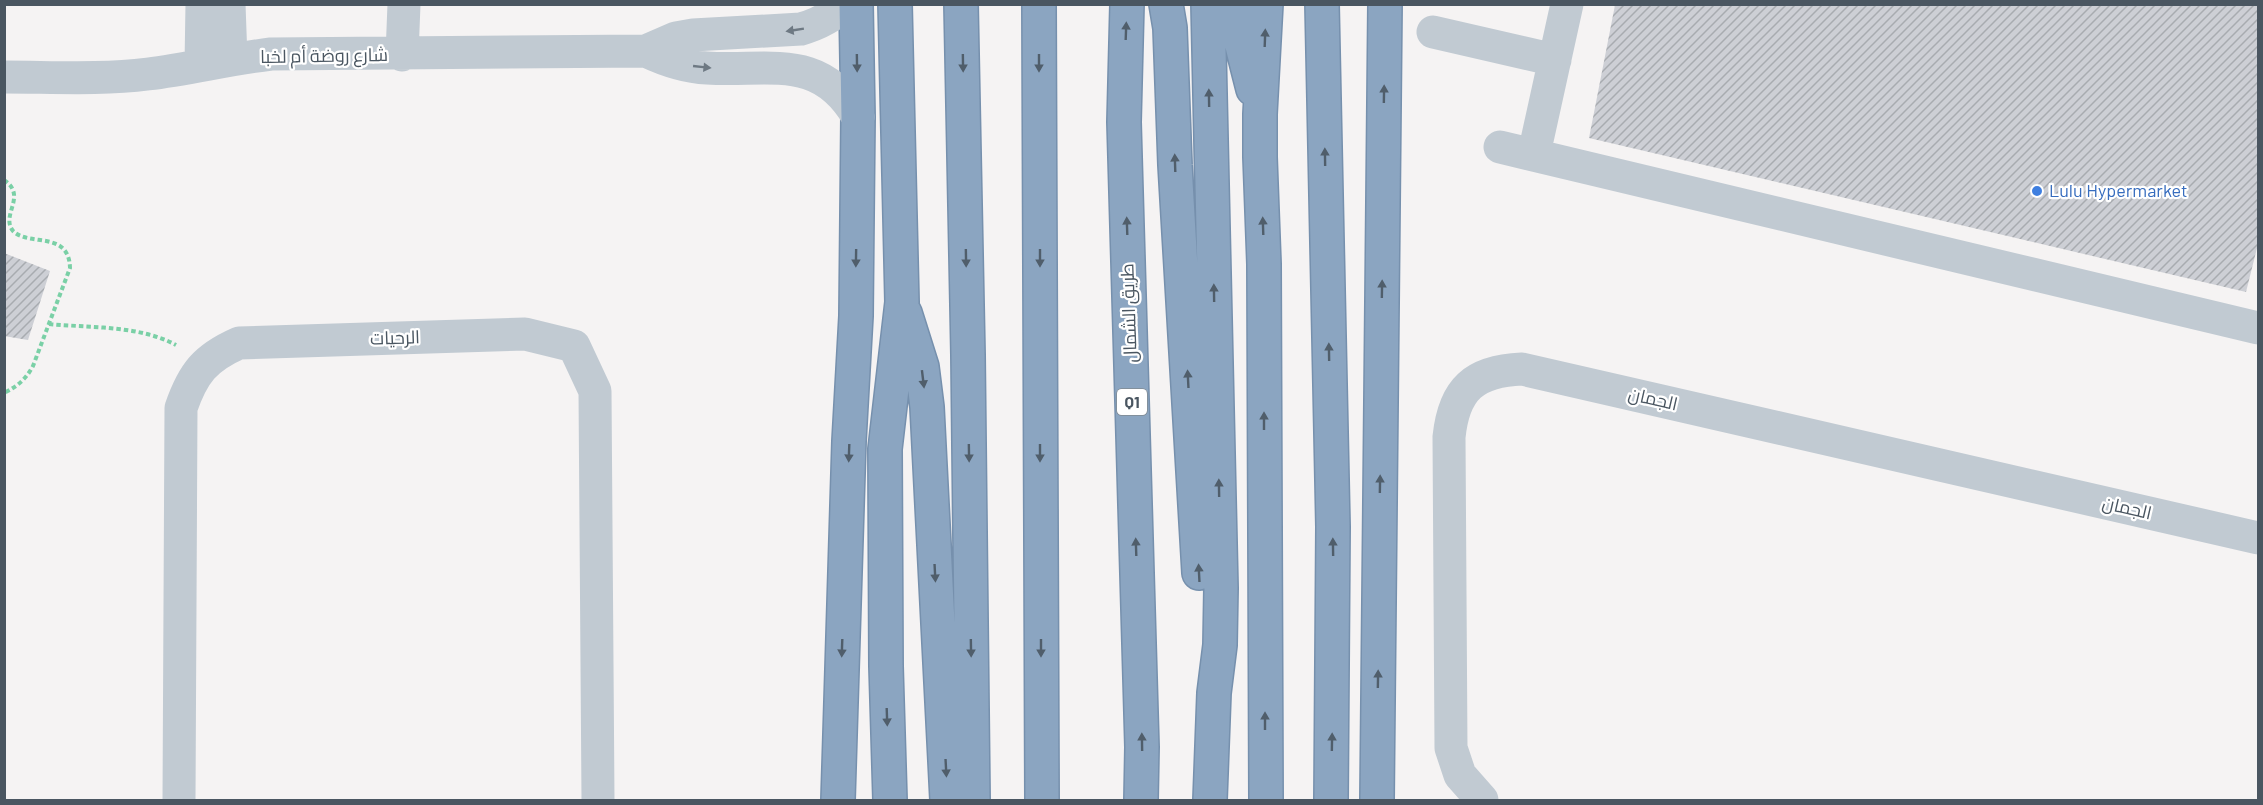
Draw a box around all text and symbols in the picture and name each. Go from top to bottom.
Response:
one-way arrow [1122,22,1131,41]
one-way arrow [785,26,804,35]
one-way arrow [1260,29,1269,48]
street label: شارع روضة أم لخبا [260,43,388,69]
one-way arrow [853,53,862,72]
one-way arrow [958,53,967,72]
one-way arrow [1034,53,1044,72]
one-way arrow [692,62,711,72]
one-way arrow [1379,85,1389,104]
one-way arrow [1205,89,1214,108]
one-way arrow [1321,148,1330,167]
one-way arrow [1170,154,1179,173]
place label: Lulu Hypermarket [2049,179,2188,201]
marker: Lulu Hypermarket [2030,184,2044,198]
one-way arrow [1122,217,1132,236]
one-way arrow [1258,217,1267,236]
one-way arrow [852,248,861,267]
one-way arrow [962,248,971,267]
one-way arrow [1035,248,1045,267]
street label: طريق الشمال [1115,263,1143,363]
one-way arrow [1377,280,1387,299]
one-way arrow [1209,284,1219,303]
street label: الرحيات [370,325,420,350]
one-way arrow [1325,343,1334,362]
one-way arrow [919,369,928,388]
one-way arrow [1183,369,1192,388]
street label: الجمان [1626,382,1680,415]
road number: Q1 [1117,389,1147,415]
one-way arrow [1259,412,1269,431]
one-way arrow [844,443,853,462]
one-way arrow [964,443,974,462]
one-way arrow [1035,443,1045,462]
one-way arrow [1375,475,1385,494]
one-way arrow [1214,479,1223,498]
street label: الجمان [2100,491,2154,524]
one-way arrow [1132,538,1141,557]
one-way arrow [1328,538,1338,557]
one-way arrow [931,564,940,583]
one-way arrow [1195,564,1204,583]
one-way arrow [838,638,847,657]
one-way arrow [967,638,976,657]
one-way arrow [1036,638,1046,657]
one-way arrow [1373,670,1383,689]
one-way arrow [883,707,892,726]
one-way arrow [1260,712,1270,731]
one-way arrow [1137,733,1147,752]
one-way arrow [1327,733,1337,752]
one-way arrow [941,759,950,778]

